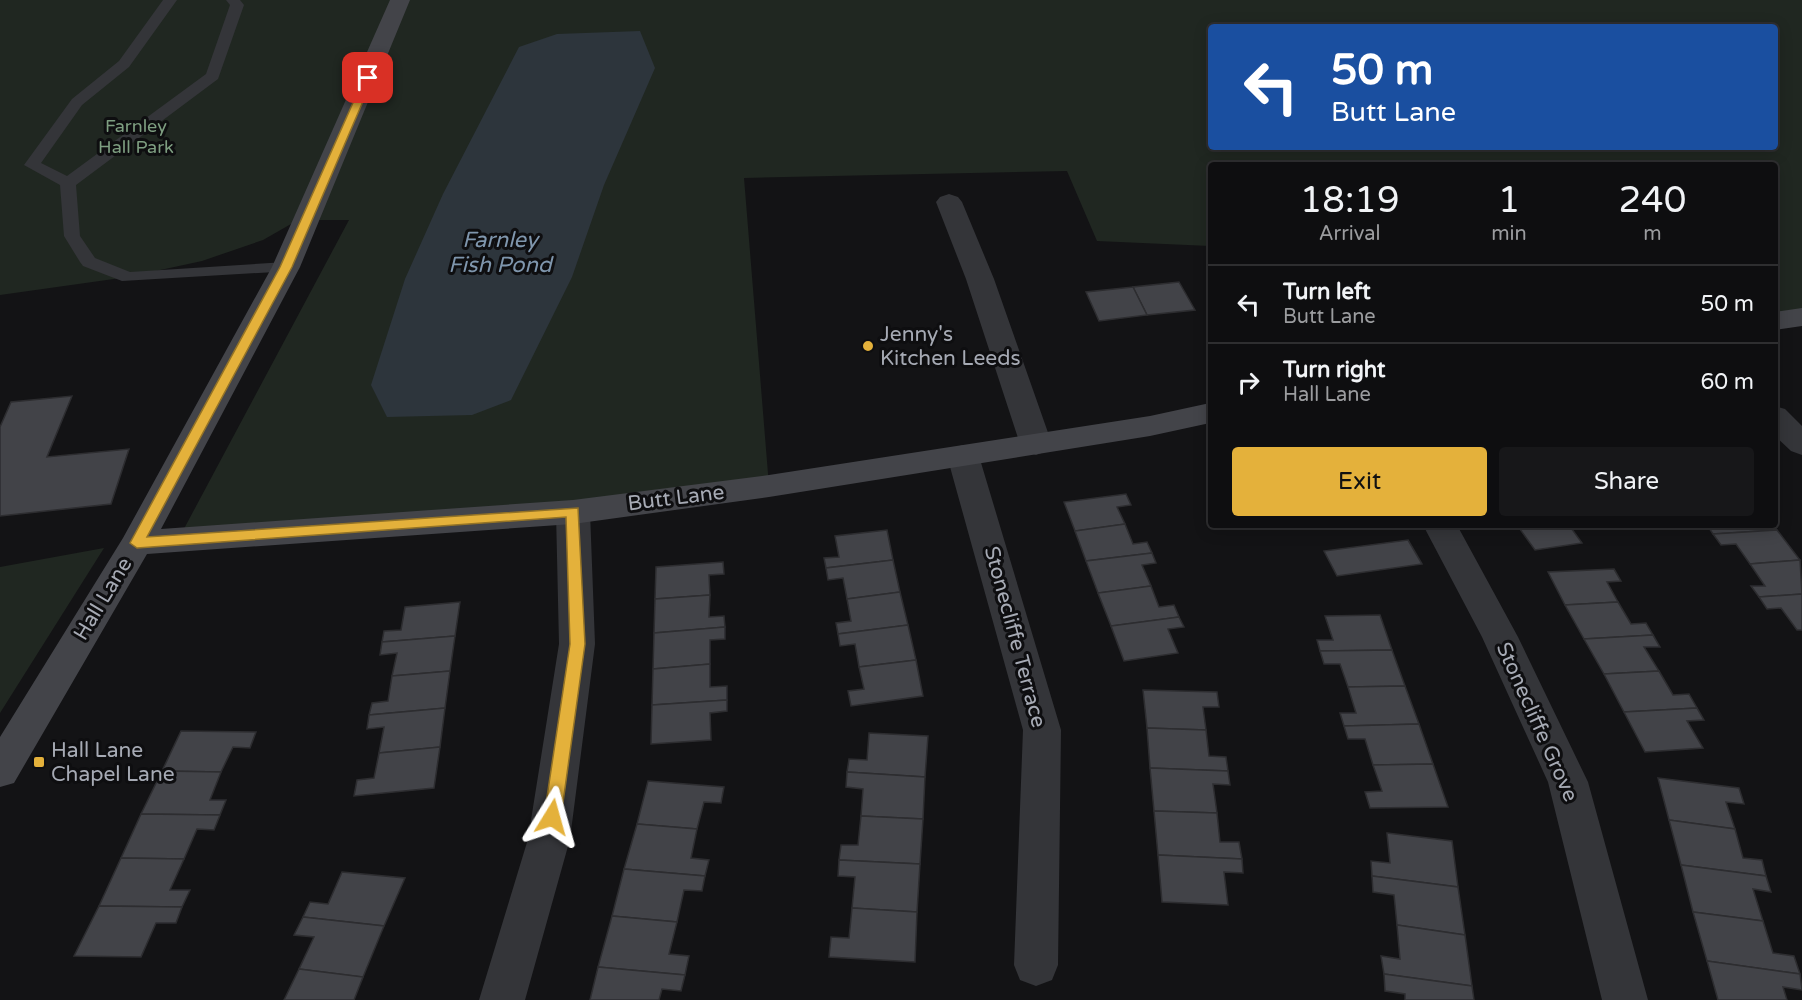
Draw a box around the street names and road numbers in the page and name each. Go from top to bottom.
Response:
street label: Butt Lane [626,480,726,516]
street label: Stonecliffe Terrace [979,544,1051,730]
street label: Hall Lane [69,553,138,645]
street label: Stonecliffe Grove [1491,639,1583,806]

